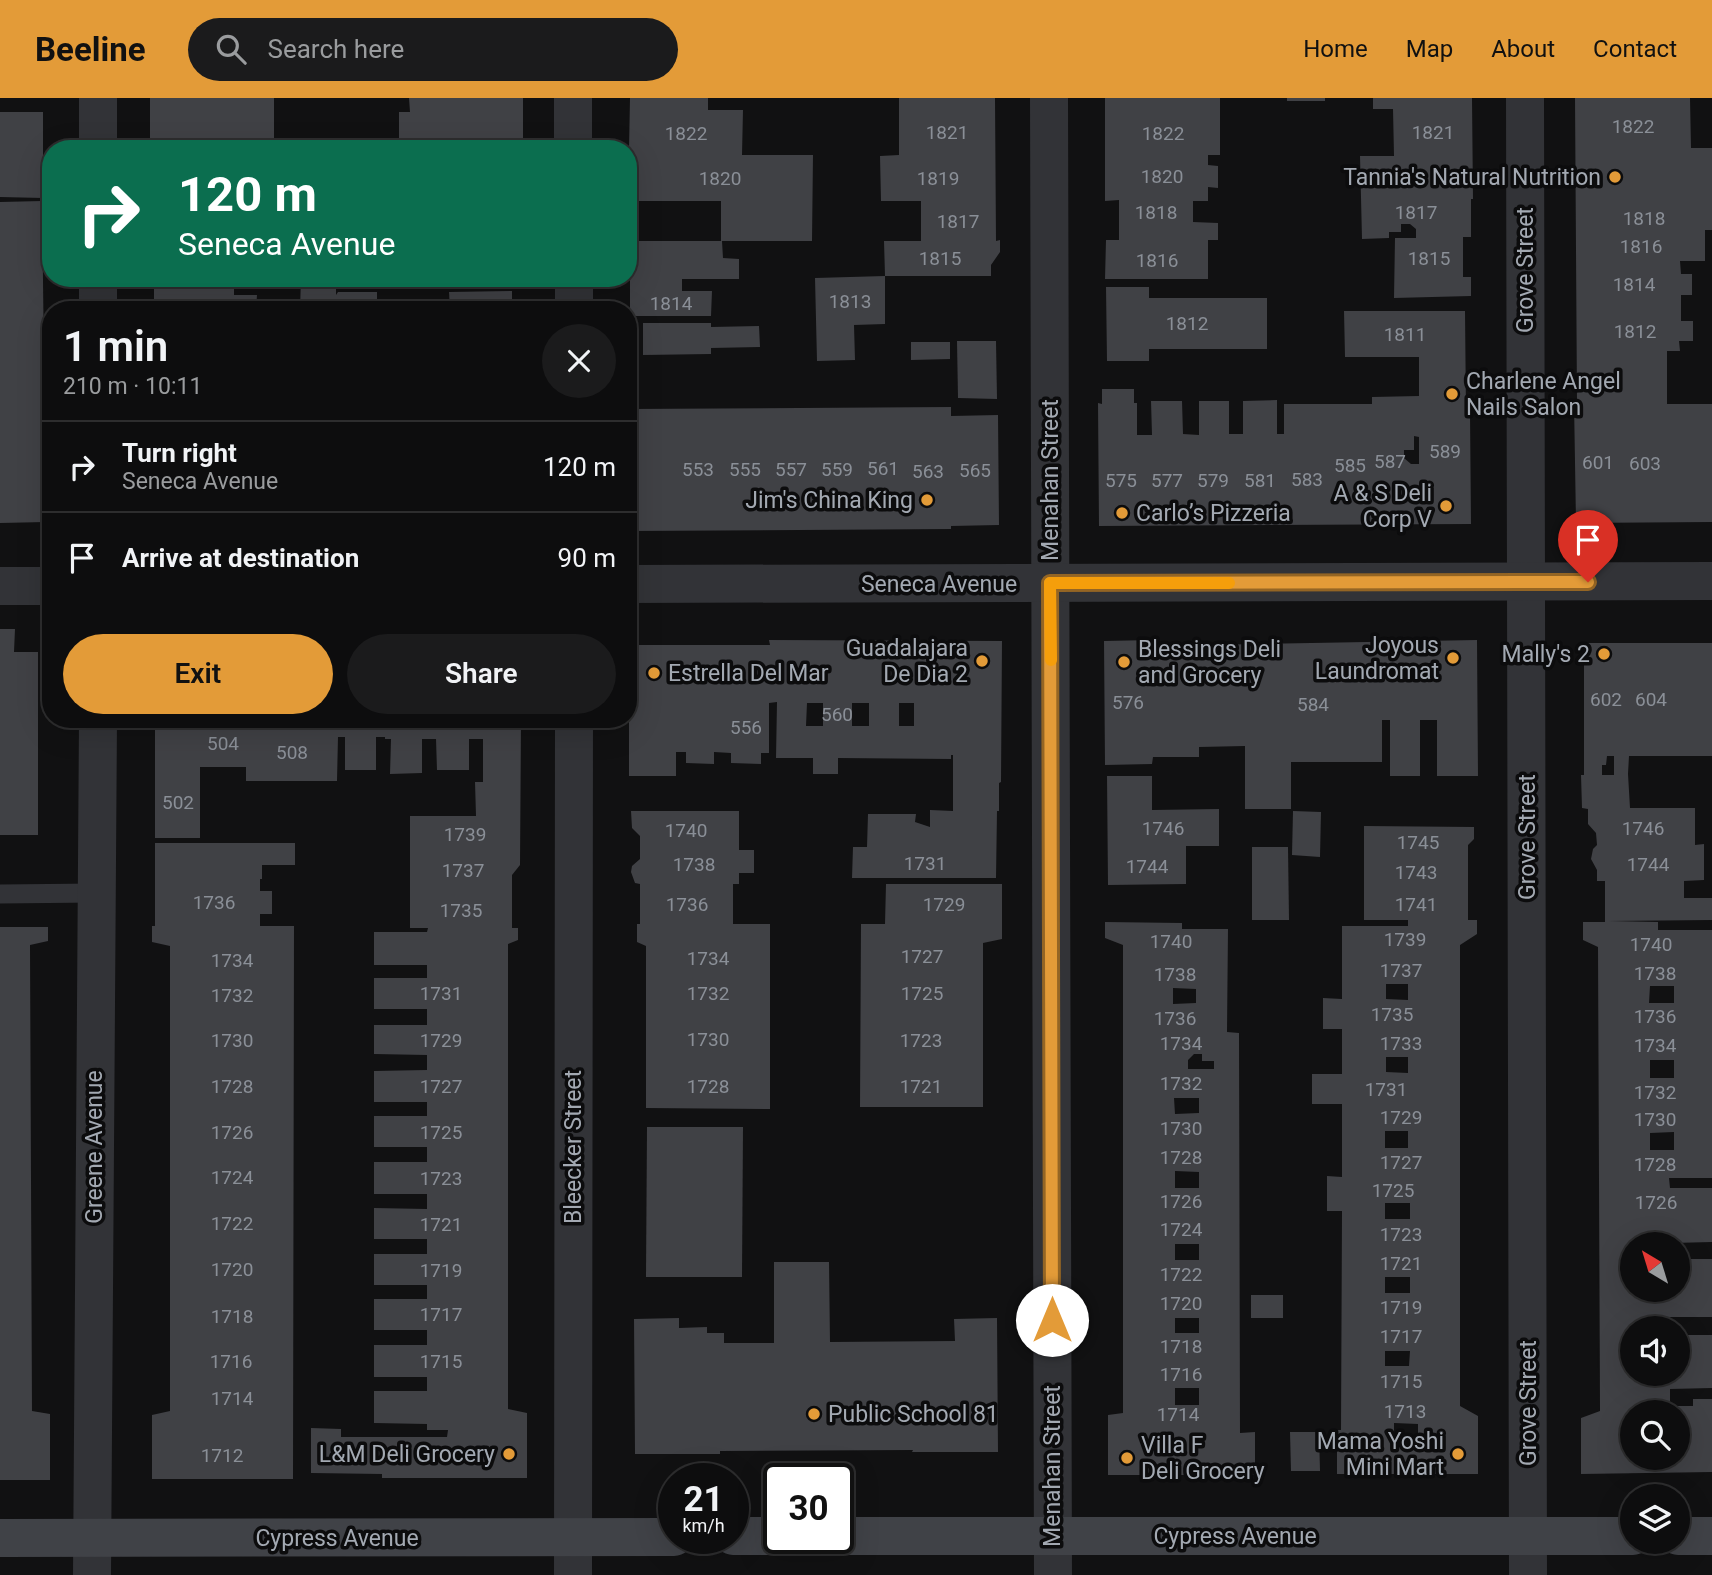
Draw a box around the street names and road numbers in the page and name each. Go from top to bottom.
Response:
street label: Grove Street [1512,207,1539,333]
street label: Menahan Street [1037,399,1064,561]
street label: Seneca Avenue [861,571,1017,598]
street label: Grove Street [1514,774,1541,900]
street label: Greene Avenue [81,1070,108,1224]
street label: Bleecker Street [560,1070,587,1224]
street label: Grove Street [1515,1340,1542,1466]
street label: Menahan Street [1039,1385,1066,1547]
street label: Cypress Avenue [1153,1523,1317,1550]
street label: Cypress Avenue [255,1525,419,1552]

